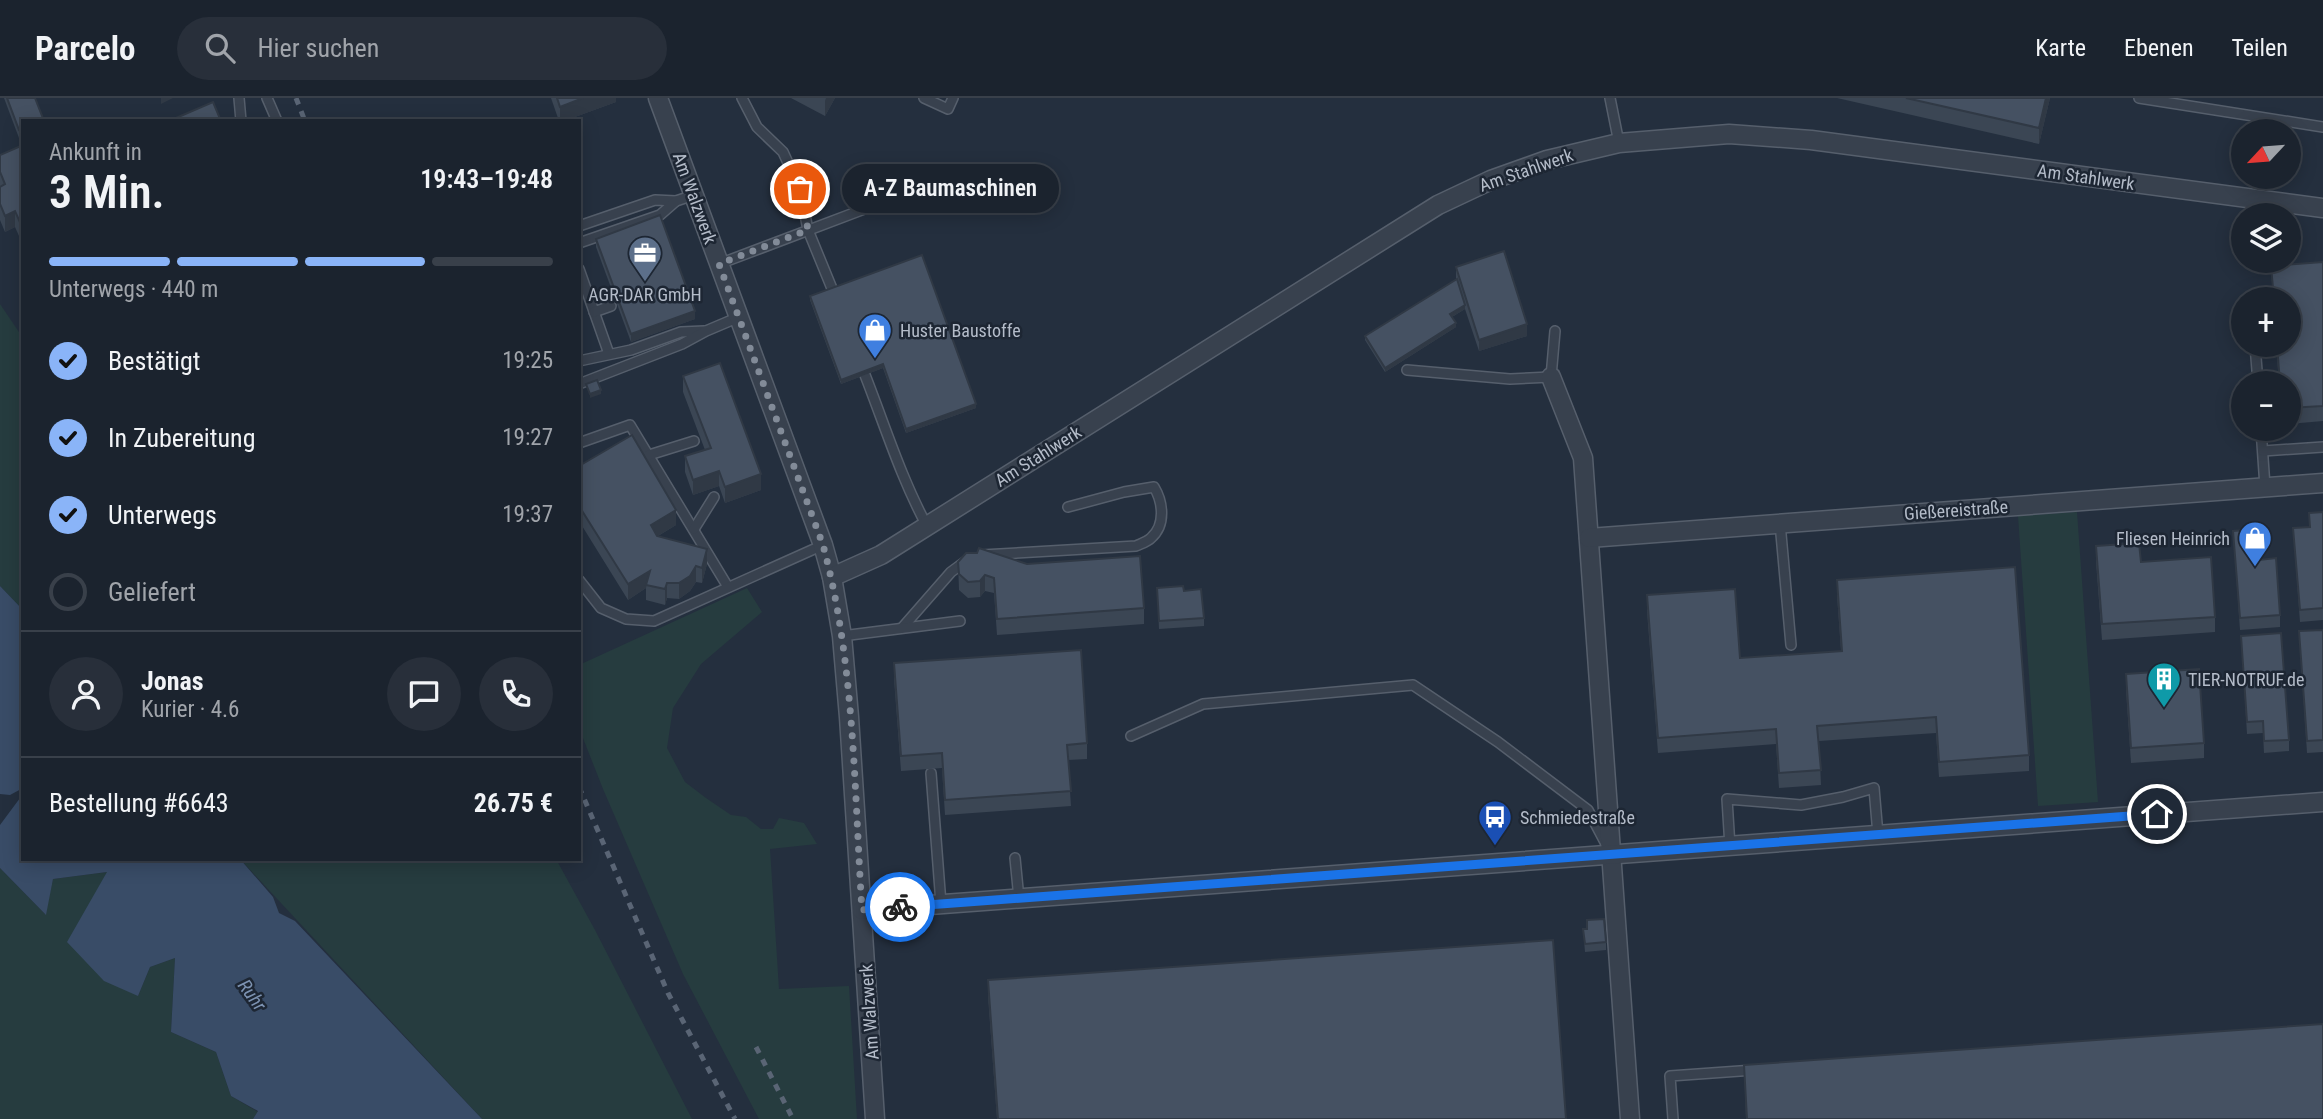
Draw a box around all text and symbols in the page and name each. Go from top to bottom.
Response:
search box [177,17,667,80]
text: Parcelo [35,29,135,68]
icon: search [201,29,239,67]
text: Hier suchen [257,33,379,63]
text: Karte [2035,34,2086,62]
text: Ebenen [2124,34,2194,62]
text: Teilen [2232,34,2288,62]
north arrow [2231,119,2301,189]
map controls [2231,119,2301,441]
text: Ankunft in [49,139,142,166]
street label: Am Stahlwerk [1476,144,1576,196]
street label: Am Walzwerk [669,149,721,247]
pin [770,159,830,219]
street label: Am Stahlwerk [2036,160,2136,194]
text: 19:43–19:48 [420,164,553,194]
callout: A-Z Baumaschinen [842,164,1059,214]
text: 3 Min. [49,165,165,219]
icon: bag [781,170,819,208]
text: A-Z Baumaschinen [864,175,1037,202]
button: layers [2231,203,2301,273]
office icon: AGR-DAR GmbH [626,234,664,283]
text: Unterwegs · 440 m [49,276,218,303]
place label: AGR-DAR GmbH [588,284,702,305]
button: + [2231,287,2301,357]
shop icon: Huster Baustoffe [856,311,894,360]
place label: Huster Baustoffe [900,320,1021,341]
icon: check [49,342,87,380]
text: Bestätigt [108,346,201,376]
text: 19:25 [502,347,553,374]
button: − [2231,371,2301,441]
icon: check [49,419,87,457]
street label: Am Stahlwerk [991,421,1085,491]
text: In Zubereitung [108,423,256,453]
text: 19:27 [502,424,553,451]
icon: check [49,496,87,534]
street label: Gießereistraße [1903,496,2009,524]
text: Unterwegs [108,500,217,530]
text: 19:37 [502,501,553,528]
shop icon: Fliesen Heinrich [2236,519,2274,568]
place label: Fliesen Heinrich [2116,528,2230,549]
text: Geliefert [108,577,196,607]
button: person [49,657,123,731]
button: chat [387,657,461,731]
button: phone [479,657,553,731]
building icon: TIER-NOTRUF.de [2145,660,2183,709]
text: Jonas [141,666,204,696]
place label: TIER-NOTRUF.de [2188,669,2304,690]
text: Kurier · 4.6 [141,696,239,723]
pin [2127,784,2187,844]
text: Bestellung #6643 [49,788,229,818]
text: 26.75 € [474,788,553,818]
icon: home [2138,795,2176,833]
bus stop icon: Schmiedestraße [1476,798,1514,847]
place label: Schmiedestraße [1520,807,1635,828]
courier [865,872,935,942]
icon: bike [881,888,919,926]
street label: Am Walzwerk [855,963,883,1061]
water label: Ruhr [233,975,271,1015]

